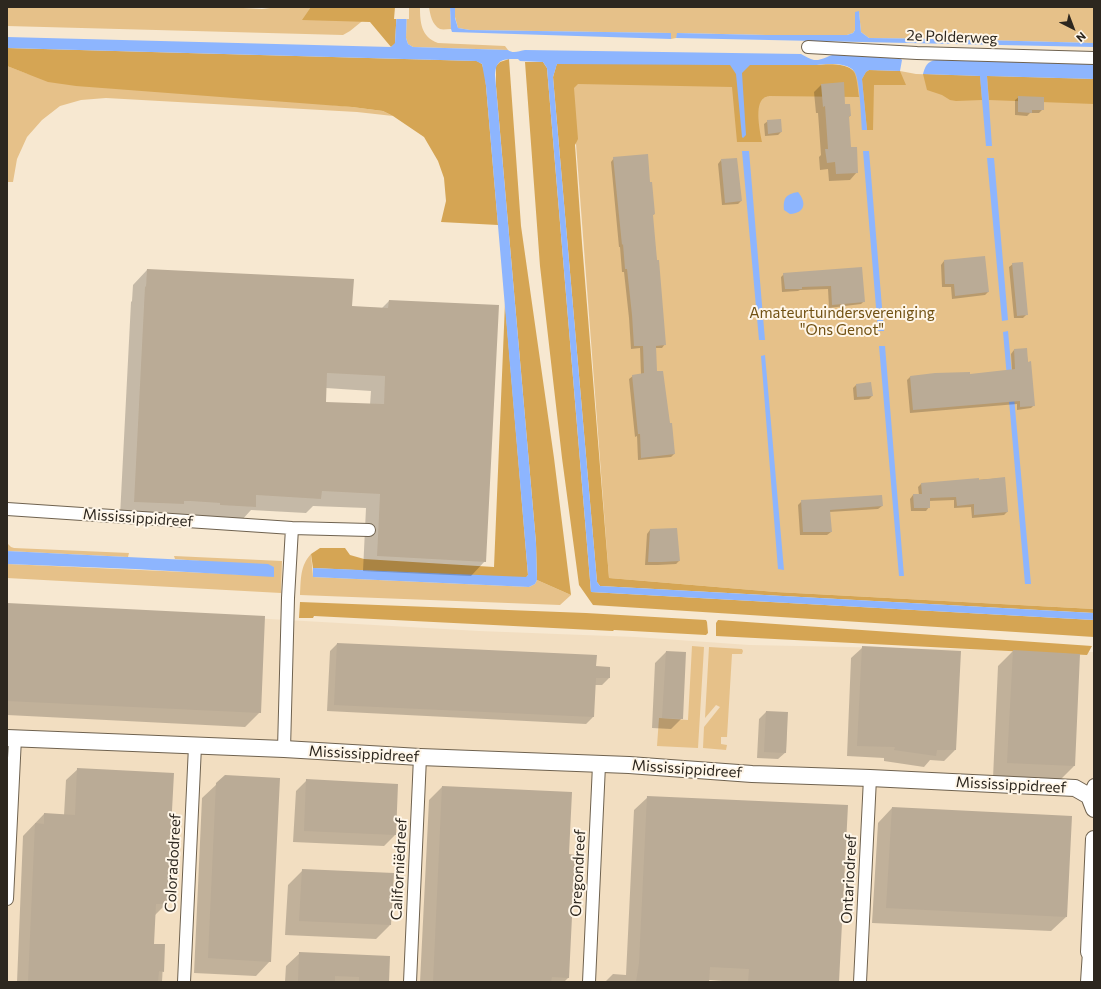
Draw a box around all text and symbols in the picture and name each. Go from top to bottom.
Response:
north arrow [1053,8,1093,48]
street label: 2e Polderweg [906,26,998,48]
text: N [1074,30,1089,45]
park label: Amateurtuindersvereniging "Ons Genot" [749,304,935,339]
street label: Mississippidreef [82,505,194,531]
street label: Mississippidreef [308,742,420,766]
street label: Mississippidreef [631,756,743,782]
street label: Mississippidreef [955,773,1067,797]
street label: Coloradodreef [161,813,185,913]
street label: Californiëdreef [387,817,411,921]
street label: Oregondreef [567,829,589,917]
street label: Ontariodreef [838,834,860,924]

